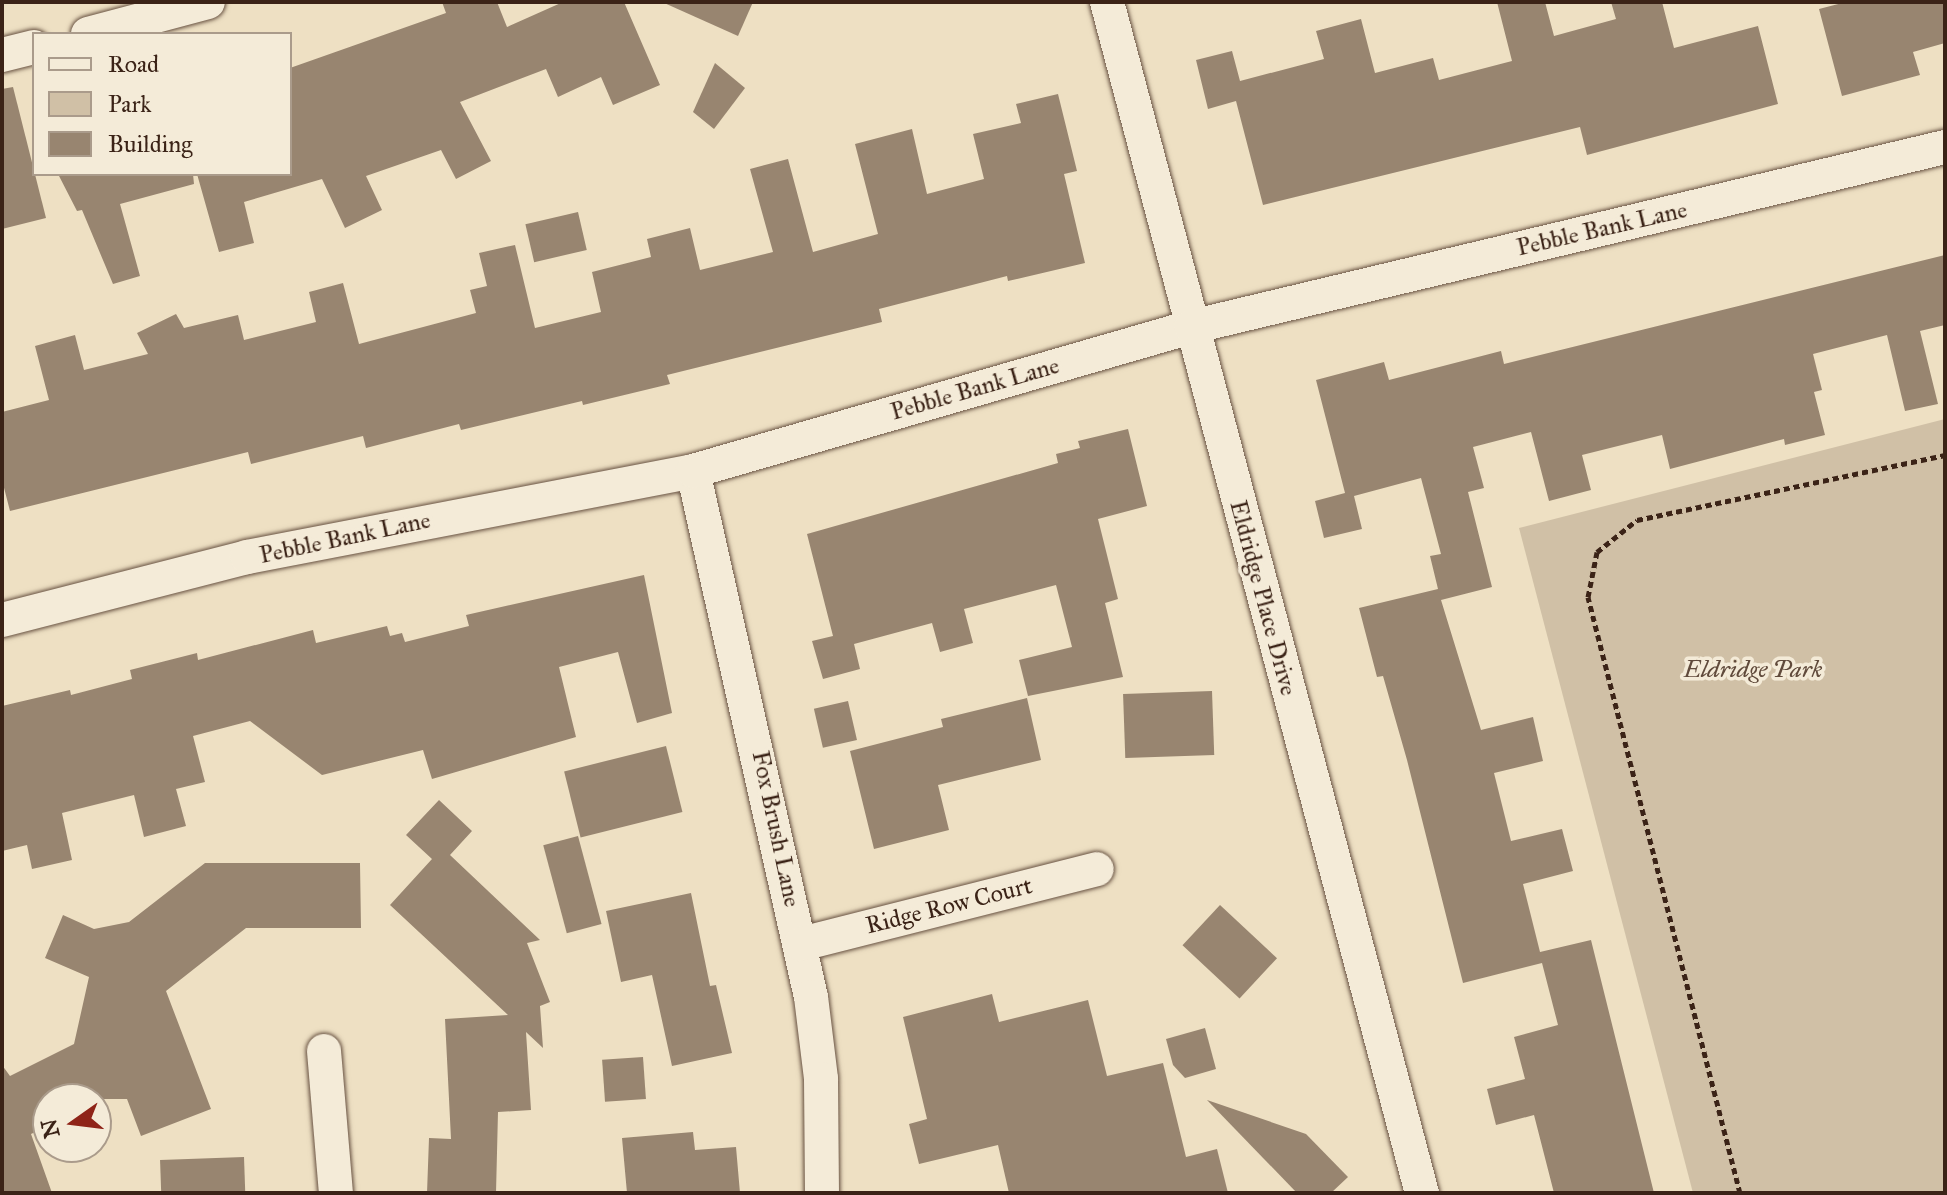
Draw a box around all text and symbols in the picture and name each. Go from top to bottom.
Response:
legend [32,32,292,176]
text: Road [108,49,159,79]
text: Park [108,89,151,119]
text: Building [108,129,193,159]
street label: Pebble Bank Lane [1514,195,1690,263]
street label: Pebble Bank Lane [887,351,1063,427]
street label: Eldridge Place Drive [1223,497,1303,699]
street label: Pebble Bank Lane [257,506,433,570]
park label: Eldridge Park [1684,656,1822,684]
street label: Fox Brush Lane [745,748,807,910]
street label: Ridge Row Court [863,871,1035,941]
north arrow [32,1083,112,1163]
text: N [35,1116,66,1141]

